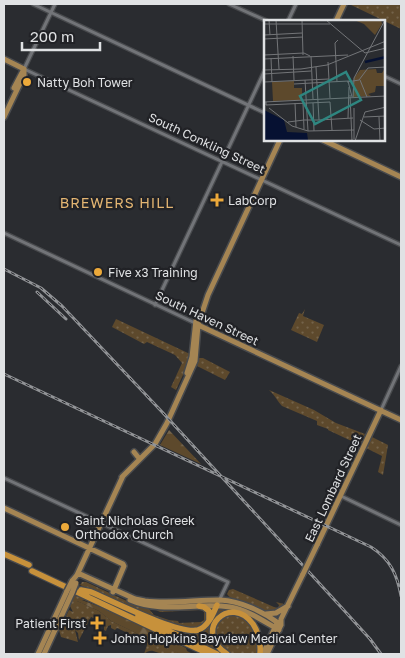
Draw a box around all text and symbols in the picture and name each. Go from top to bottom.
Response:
scale bar [22,20,100,52]
inset map [264,20,385,141]
text: 200 m [30,27,74,45]
place label: Natty Boh Tower [37,75,133,90]
marker: Natty Boh Tower [21,76,33,88]
street label: South Conkling Street [146,109,268,177]
marker: LabCorp [210,193,224,207]
place label: LabCorp [228,193,277,208]
district label: BREWERS HILL [60,194,174,211]
place label: Five x3 Training [108,265,198,280]
marker: Five x3 Training [92,266,104,278]
street label: South Haven Street [153,287,261,349]
street label: East Lombard Street [301,431,365,544]
place label: Saint Nicholas Greek Orthodox Church [75,513,195,542]
marker: Saint Nicholas Greek Orthodox Church [59,521,71,533]
place label: Patient First [15,616,86,631]
marker: Patient First [90,616,104,630]
marker: Johns Hopkins Bayview Medical Center [93,631,107,645]
place label: Johns Hopkins Bayview Medical Center [111,631,338,646]

